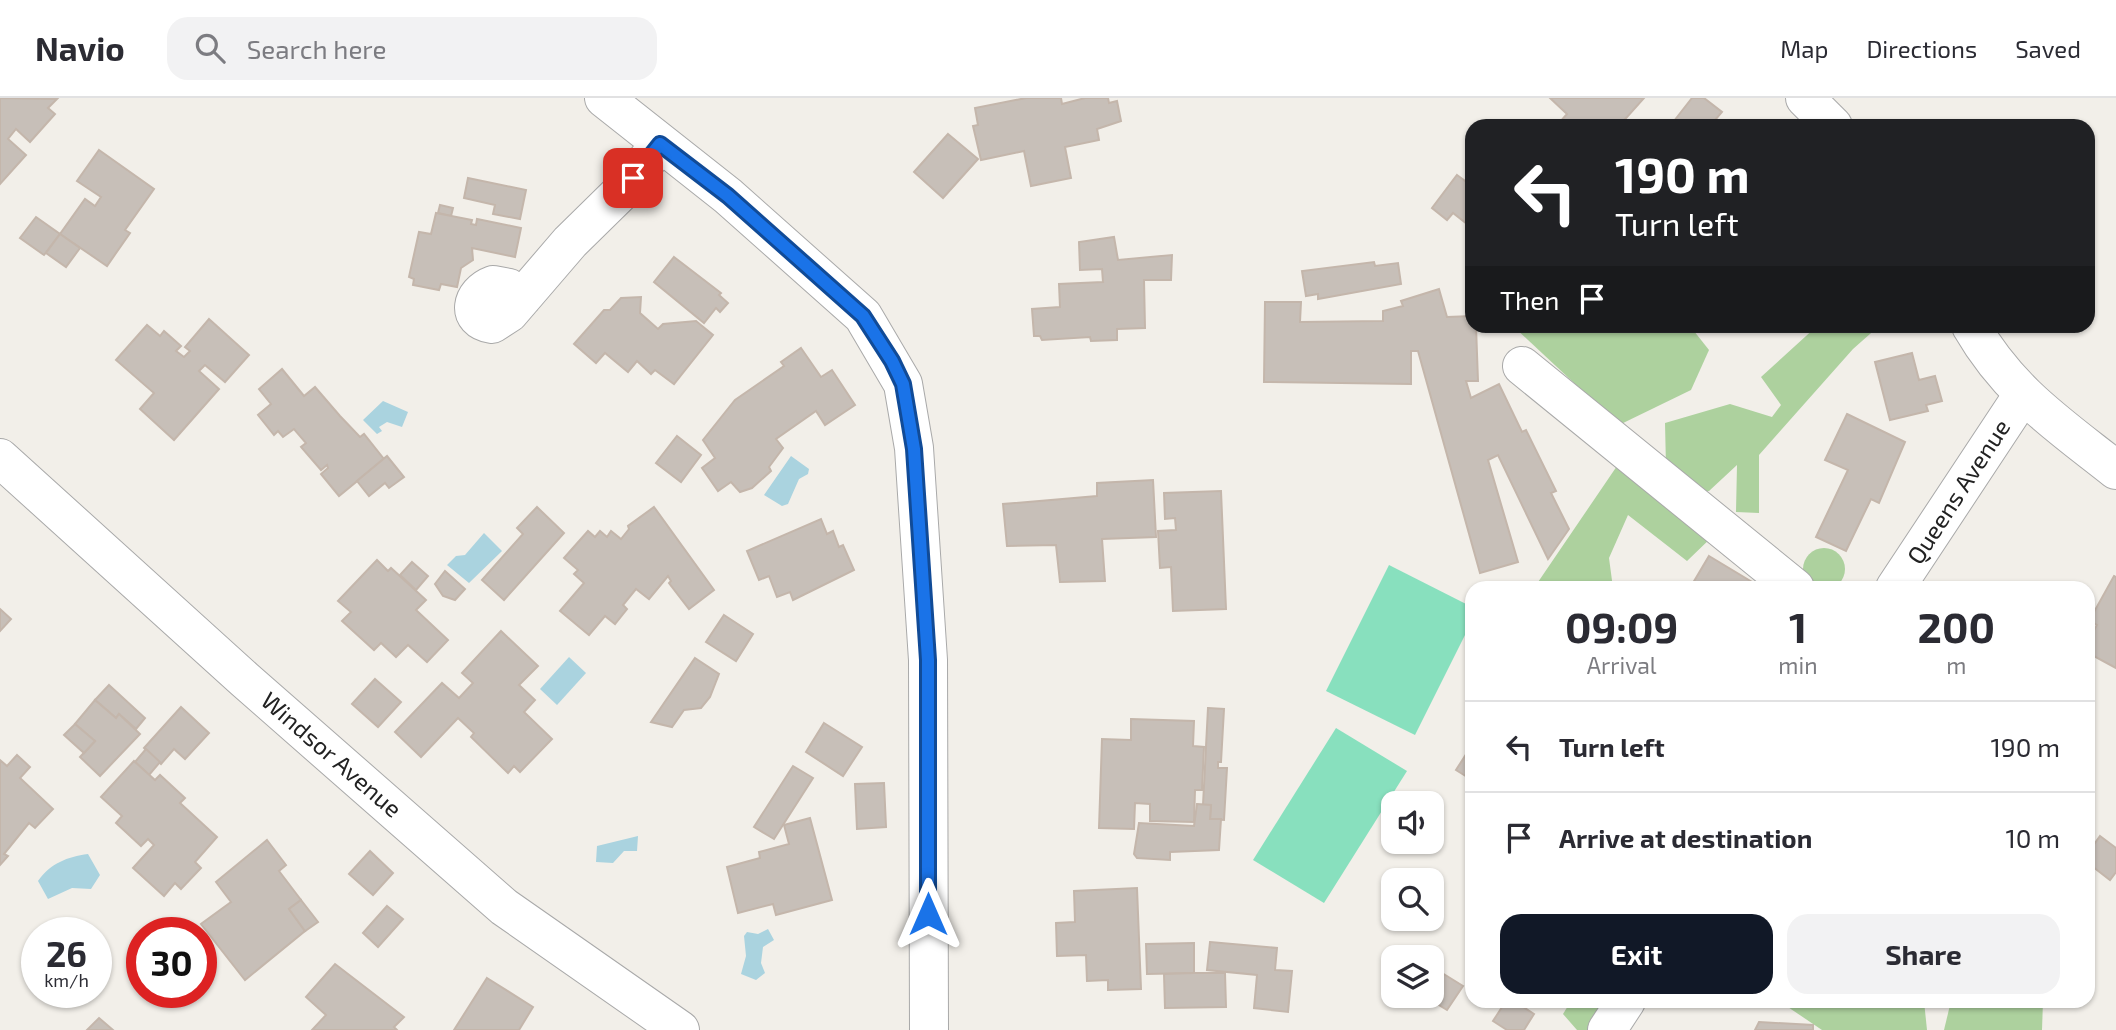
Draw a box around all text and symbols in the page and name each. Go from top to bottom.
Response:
search box [167,17,657,80]
text: Navio [35,28,125,68]
icon: search [191,29,229,67]
text: Search here [247,33,386,64]
text: Map [1780,34,1828,63]
text: Directions [1866,34,1977,63]
text: Saved [2015,34,2081,63]
text: 190 m [1615,144,1750,203]
icon: left [1500,147,1591,238]
pin [603,148,663,208]
icon: arrive [614,159,652,197]
text: Turn left [1615,204,1739,242]
icon: arrive [1573,280,1611,318]
text: Then [1500,284,1559,315]
street label: Queens Avenue [1900,413,2015,569]
text: 09:09 [1565,601,1678,651]
text: 1 [1789,601,1807,651]
text: 200 [1918,601,1995,651]
text: Arrival [1587,651,1657,679]
text: min [1778,651,1818,679]
text: m [1946,651,1966,679]
street label: Windsor Avenue [256,685,408,823]
icon: left [1500,728,1538,766]
text: Turn left [1559,731,1665,762]
text: 190 m [1991,731,2060,762]
map controls [1381,791,1444,1008]
button: sound [1381,791,1444,854]
icon: arrive [1500,819,1538,857]
text: Arrive at destination [1559,822,1812,853]
text: 10 m [2005,822,2060,853]
button: search [1381,868,1444,931]
position arrow [891,877,965,951]
button: Exit [1500,914,1773,994]
button: Share [1787,914,2060,994]
speed limit sign: 30 [126,917,217,1008]
text: 26 [46,932,87,974]
button: layers [1381,945,1444,1008]
text: km/h [44,969,89,991]

